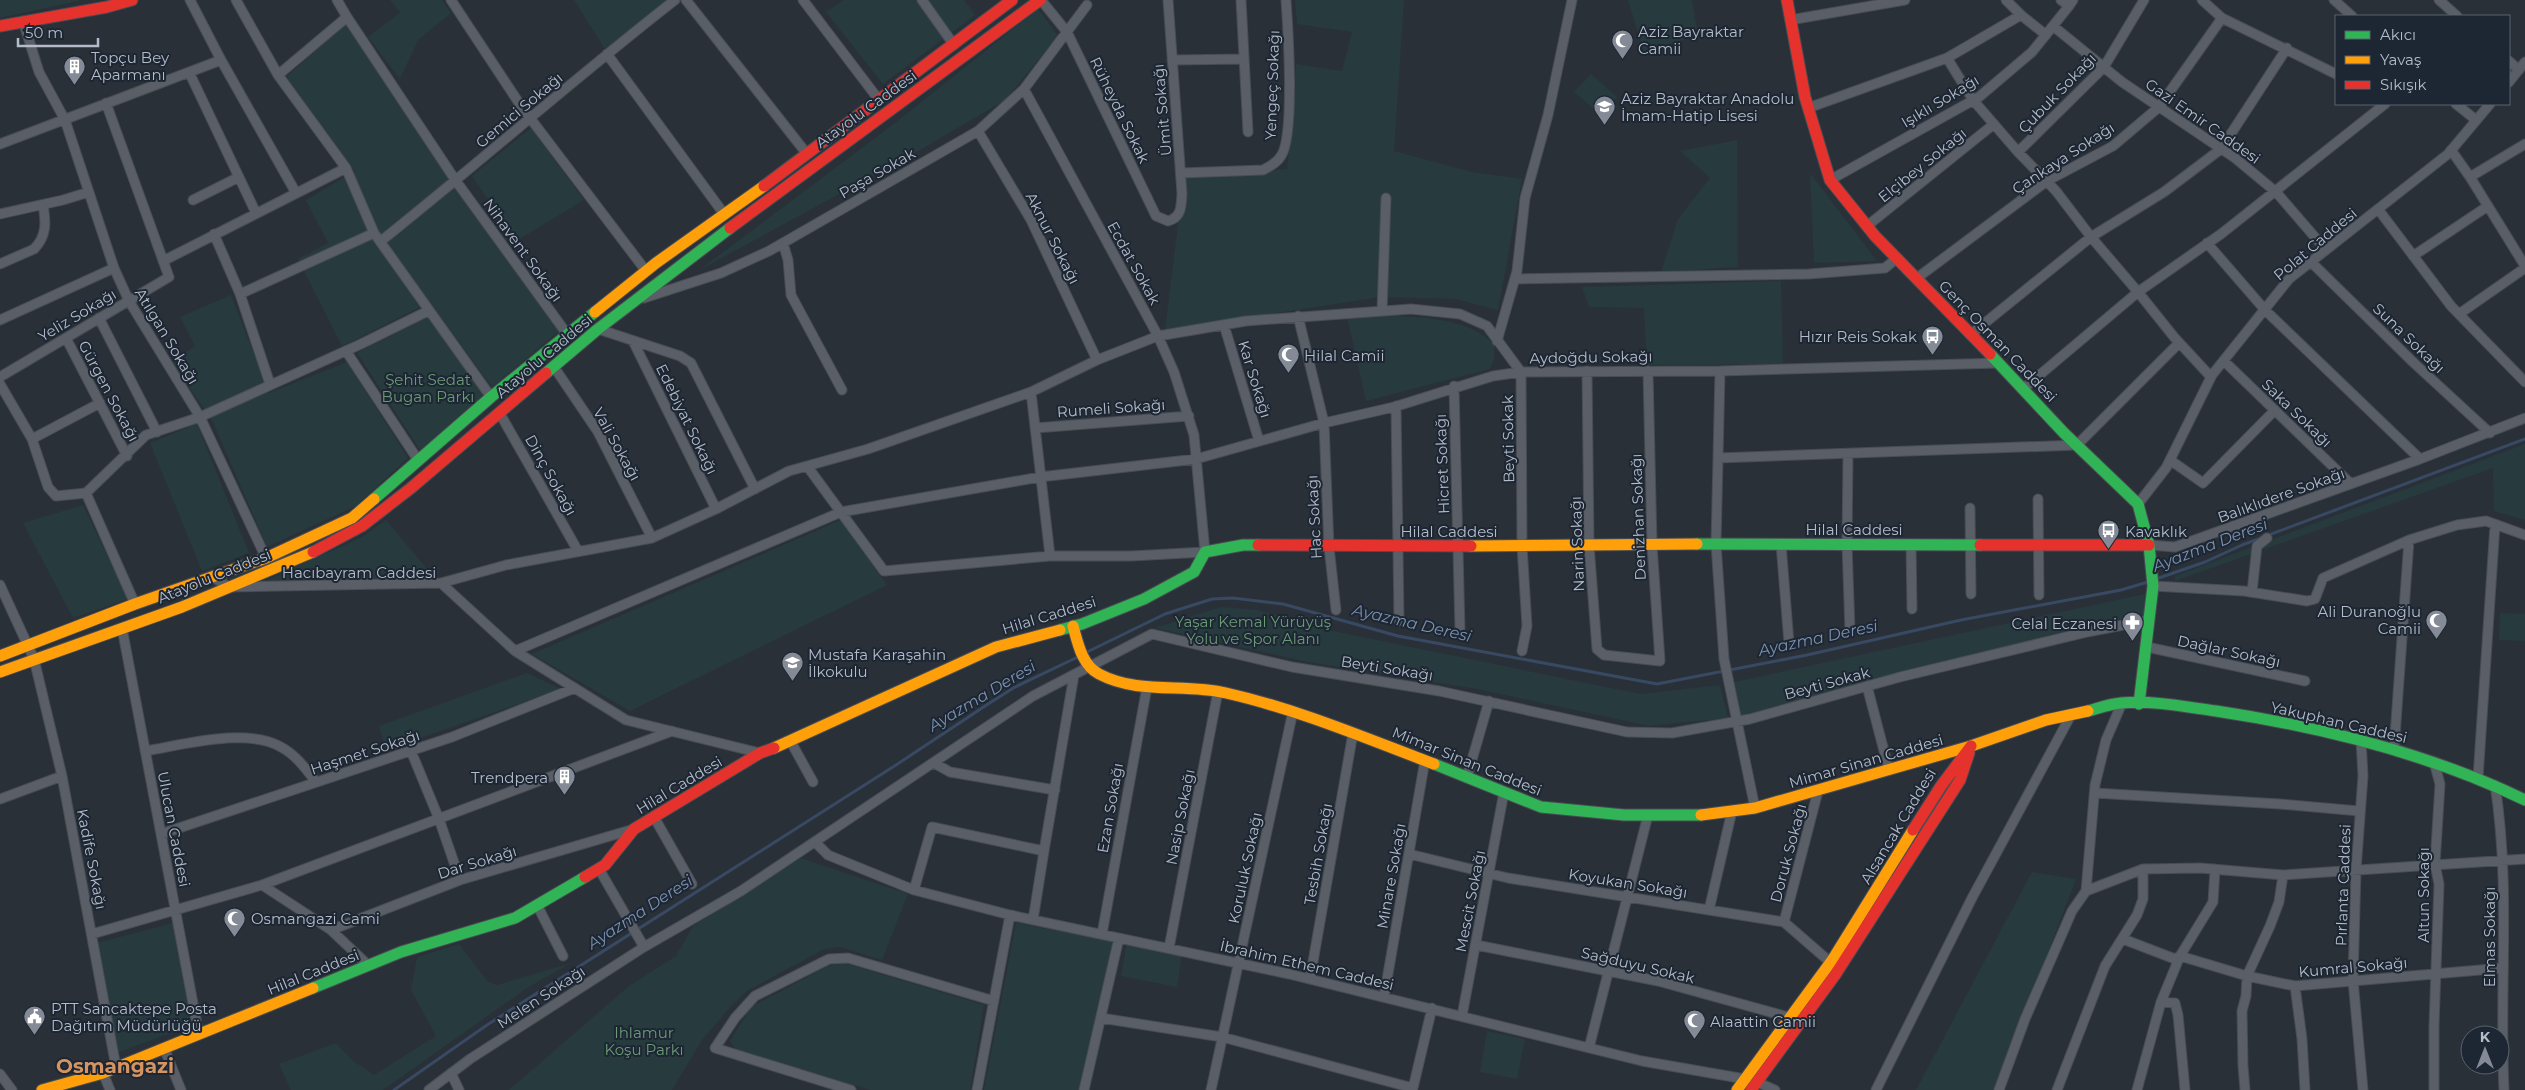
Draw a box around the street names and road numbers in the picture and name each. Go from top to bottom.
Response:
street label: Yengeç Sokağı [1261,30,1283,140]
street label: Çubuk Sokağı [2014,49,2100,137]
street label: Rüheyda Sokak [1086,54,1154,166]
street label: Ümit Sokağı [1149,63,1175,157]
street label: Atayolu Caddesi [812,66,920,152]
street label: Gemici Sokağı [472,68,566,152]
street label: Işıklı Sokağı [1898,70,1982,132]
street label: Gazi Emir Caddesi [2142,74,2264,168]
street label: Çankaya Sokağı [2008,118,2118,198]
street label: Elçibey Sokağı [1874,124,1970,206]
street label: Paşa Sokak [836,144,918,202]
street label: Aknur Sokağı [1022,189,1084,287]
street label: Nihavent Sokağı [479,195,567,305]
street label: Polat Caddesi [2269,204,2361,284]
street label: Ecdat Sokak [1103,218,1165,308]
street label: Genç Osman Caddesi [1935,276,2061,406]
street label: Yeliz Sokağı [34,284,120,346]
street label: Atılgan Sokağı [131,285,203,387]
street label: Suna Sokağı [2369,299,2449,377]
street label: Atayolu Caddesi [492,310,596,402]
street label: Gürgen Sokağı [74,337,144,445]
street label: Kar Sokağı [1234,338,1276,420]
street label: Aydoğdu Sokağı [1529,346,1653,368]
street label: Edebiyat Sokağı [652,361,722,477]
street label: Saka Sokağı [2258,375,2336,451]
street label: Rumeli Sokağı [1056,395,1166,421]
street label: Beyti Sokak [1498,395,1518,483]
street label: Vali Sokağı [589,404,645,484]
street label: Hicret Sokağı [1431,414,1453,514]
street label: Dinç Sokağı [521,431,581,519]
street label: Denizhan Sokağı [1626,453,1650,581]
street label: Balıklıdere Sokağı [2215,463,2347,527]
street label: Hac Sokağı [1302,475,1326,559]
street label: Narin Sokağı [1566,496,1588,592]
street label: Hilal Caddesi [1805,520,1903,539]
street label: Hilal Caddesi [1400,522,1498,541]
street label: Atayolu Caddesi [155,545,273,607]
street label: Hacıbayram Caddesi [282,563,436,582]
street label: Hilal Caddesi [1000,592,1098,638]
street label: Dağlar Sokağı [2176,631,2282,671]
street label: Beyti Sokağı [1340,651,1434,685]
street label: Beyti Sokak [1782,662,1872,704]
street label: Yakuphan Caddesi [2269,697,2409,747]
street label: Mimar Sinan Caddesi [1389,722,1545,800]
street label: Haşmet Sokağı [308,725,422,779]
street label: Mimar Sinan Caddesi [1787,730,1945,792]
street label: Hilal Caddesi [632,752,726,818]
street label: Ezan Sokağı [1093,762,1127,854]
street label: Alsancak Caddesi [1856,765,1940,887]
street label: Nasip Sokağı [1161,768,1199,866]
street label: Ulucan Caddesi [153,770,195,888]
street label: Tesbih Sokağı [1300,802,1336,906]
street label: Doruk Sokağı [1766,802,1810,904]
street label: Kadife Sokağı [73,807,111,911]
street label: Koruluk Sokağı [1224,811,1266,925]
street label: Minare Sokağı [1372,822,1410,930]
street label: Pırlanta Caddesi [2331,824,2355,946]
street label: Dar Sokağı [435,841,519,883]
street label: Altun Sokağı [2414,847,2433,943]
street label: Mescit Sokağı [1451,848,1489,954]
street label: Koyukan Sokağı [1567,864,1689,902]
street label: Elmas Sokağı [2480,887,2499,987]
street label: İbrahim Ethem Caddesi [1218,936,1396,994]
street label: Sağduyu Sokak [1579,943,1697,987]
street label: Hilal Caddesi [264,945,362,999]
street label: Kumral Sokağı [2298,953,2408,981]
street label: Melen Sokağı [493,961,589,1033]

